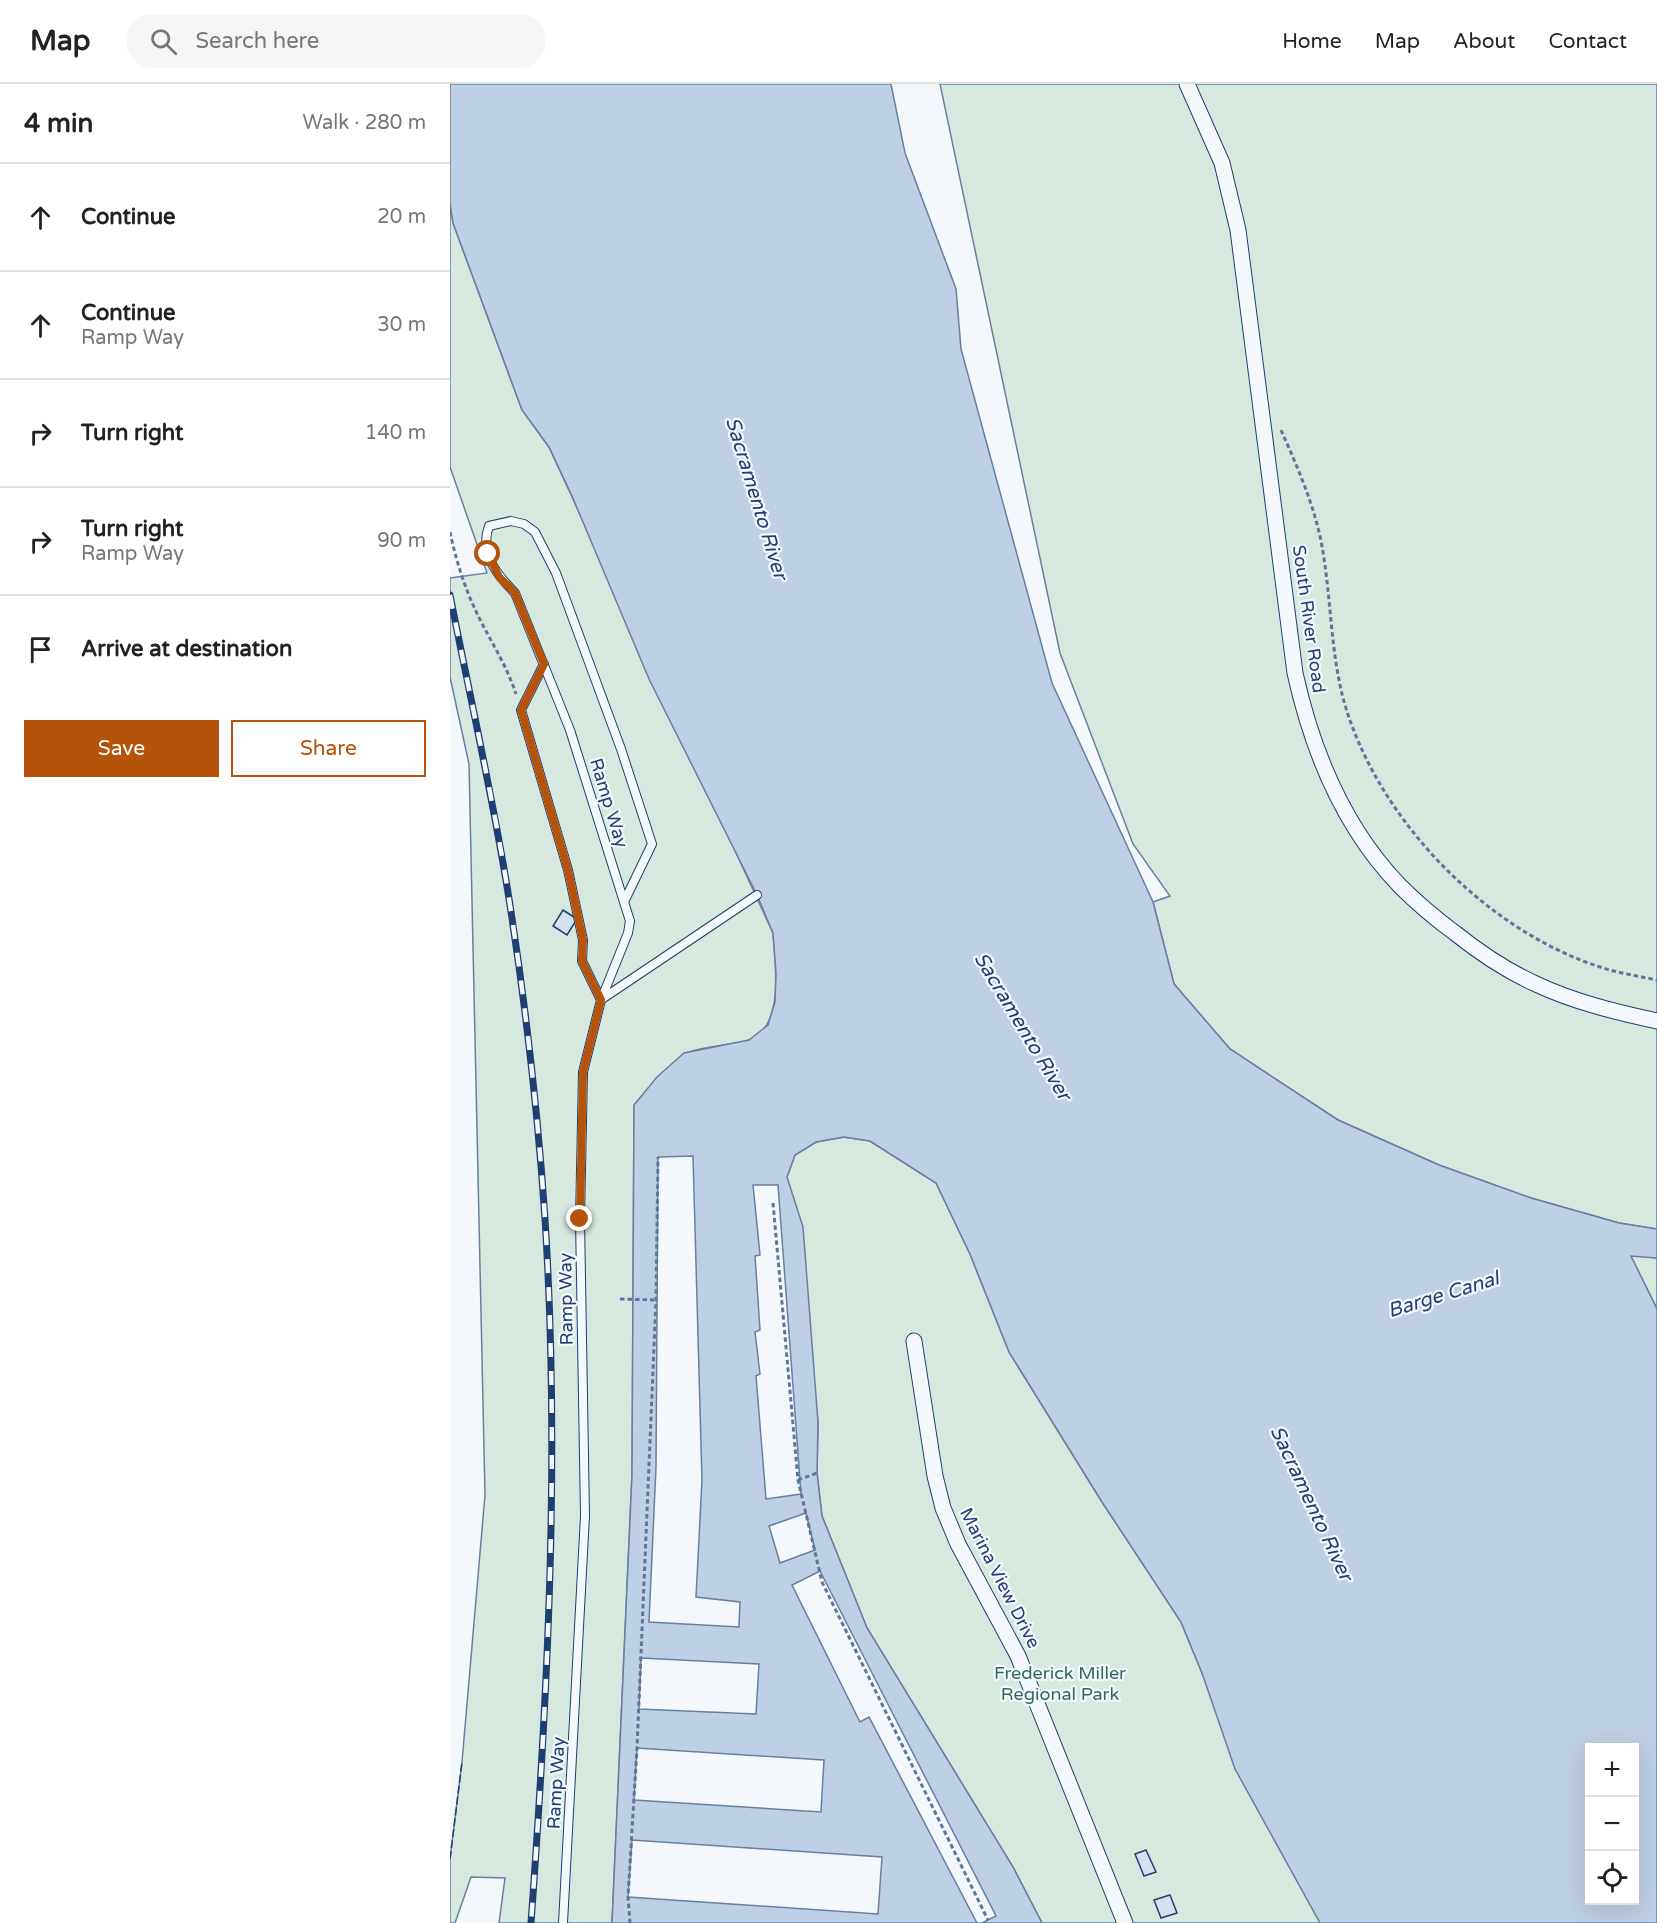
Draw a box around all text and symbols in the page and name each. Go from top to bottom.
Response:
search box [126,14,546,68]
text: Map [30,24,90,58]
icon: search [147,25,180,58]
text: Search here [195,28,319,54]
text: Home [1282,29,1342,54]
text: Map [1375,29,1420,54]
text: About [1453,29,1515,54]
text: Contact [1548,29,1627,54]
text: 4 min [24,108,93,139]
text: Walk · 280 m [303,111,426,135]
icon: ahead [24,201,57,234]
text: Continue [81,204,176,230]
text: 20 m [377,205,426,229]
text: Continue [81,300,176,326]
icon: ahead [24,309,57,342]
text: 30 m [377,313,426,337]
text: Ramp Way [81,326,184,350]
water label: Sacramento River [720,414,793,584]
icon: right [24,417,57,450]
text: Turn right [81,420,183,446]
text: 140 m [365,421,426,445]
text: Turn right [81,516,183,542]
icon: right [24,525,57,558]
text: 90 m [377,529,426,553]
route start [474,540,500,566]
text: Ramp Way [81,542,184,566]
street label: South River Road [1288,544,1330,694]
icon: arrive [24,633,57,666]
text: Arrive at destination [81,636,292,662]
button: Save [24,720,219,777]
button: Share [231,720,426,777]
street label: Ramp Way [585,756,633,851]
water label: Sacramento River [969,948,1077,1107]
route end [566,1205,592,1231]
street label: Ramp Way [554,1252,578,1345]
water label: Barge Canal [1385,1266,1504,1323]
water label: Sacramento River [1265,1422,1359,1587]
street label: Marina View Drive [955,1504,1045,1652]
park label: Frederick Miller Regional Park [994,1662,1126,1705]
street label: Ramp Way [543,1736,569,1830]
map controls [1585,1743,1639,1905]
button: + [1585,1743,1639,1797]
button: − [1585,1797,1639,1851]
button: locate [1585,1851,1639,1905]

